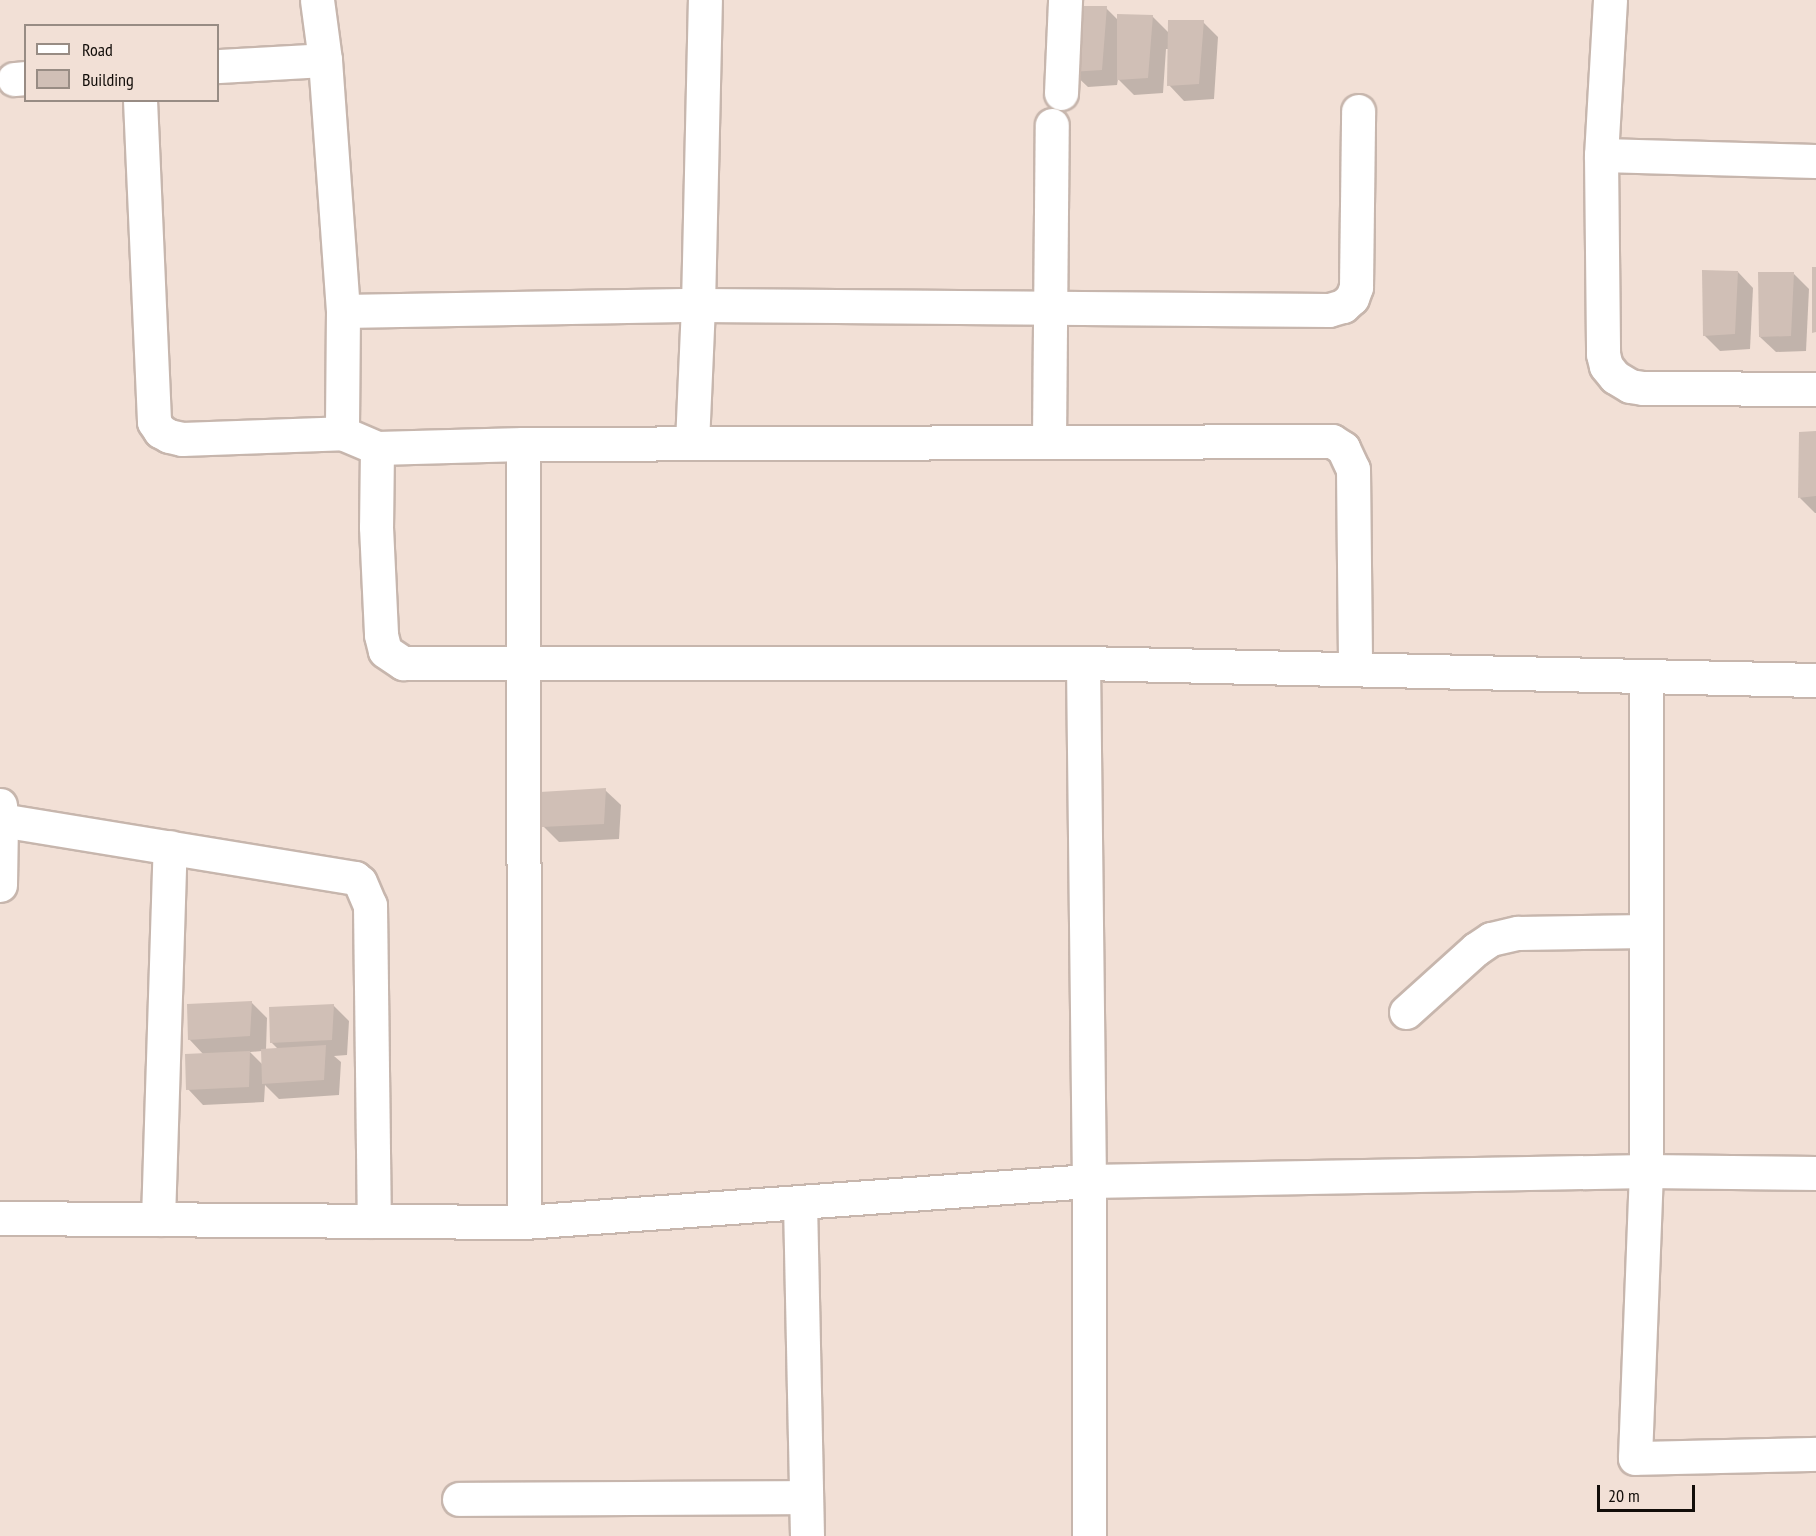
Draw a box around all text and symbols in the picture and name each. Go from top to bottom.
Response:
legend [24,24,219,102]
text: Road [82,38,113,61]
text: Building [82,68,134,91]
scale bar [1600,1473,1698,1511]
text: 20 m [1608,1484,1640,1507]

